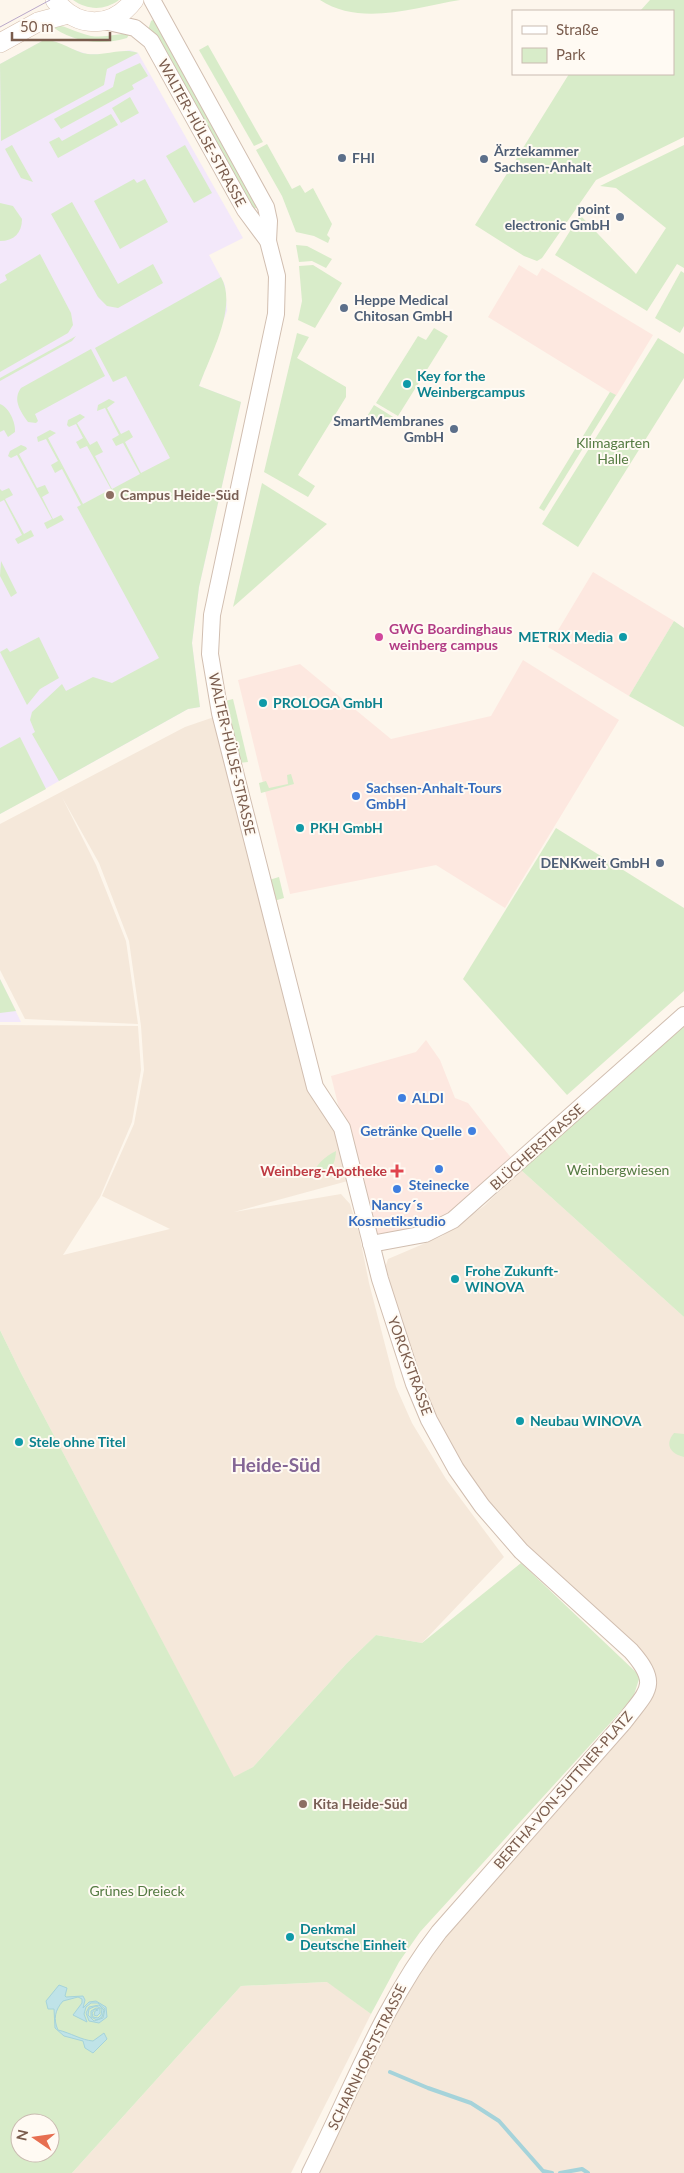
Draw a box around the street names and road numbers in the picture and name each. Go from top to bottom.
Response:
street label: WALTER-HÜLSE-STRASSE [155,56,250,209]
street label: WALTER-HÜLSE-STRASSE [206,671,259,837]
street label: BLÜCHERSTRASSE [486,1100,587,1193]
street label: YORCKSTRASSE [385,1314,436,1418]
street label: BERTHA-VON-SUTTNER-PLATZ [490,1707,636,1872]
street label: SCHARNHORSTSTRASSE [324,1981,409,2133]

